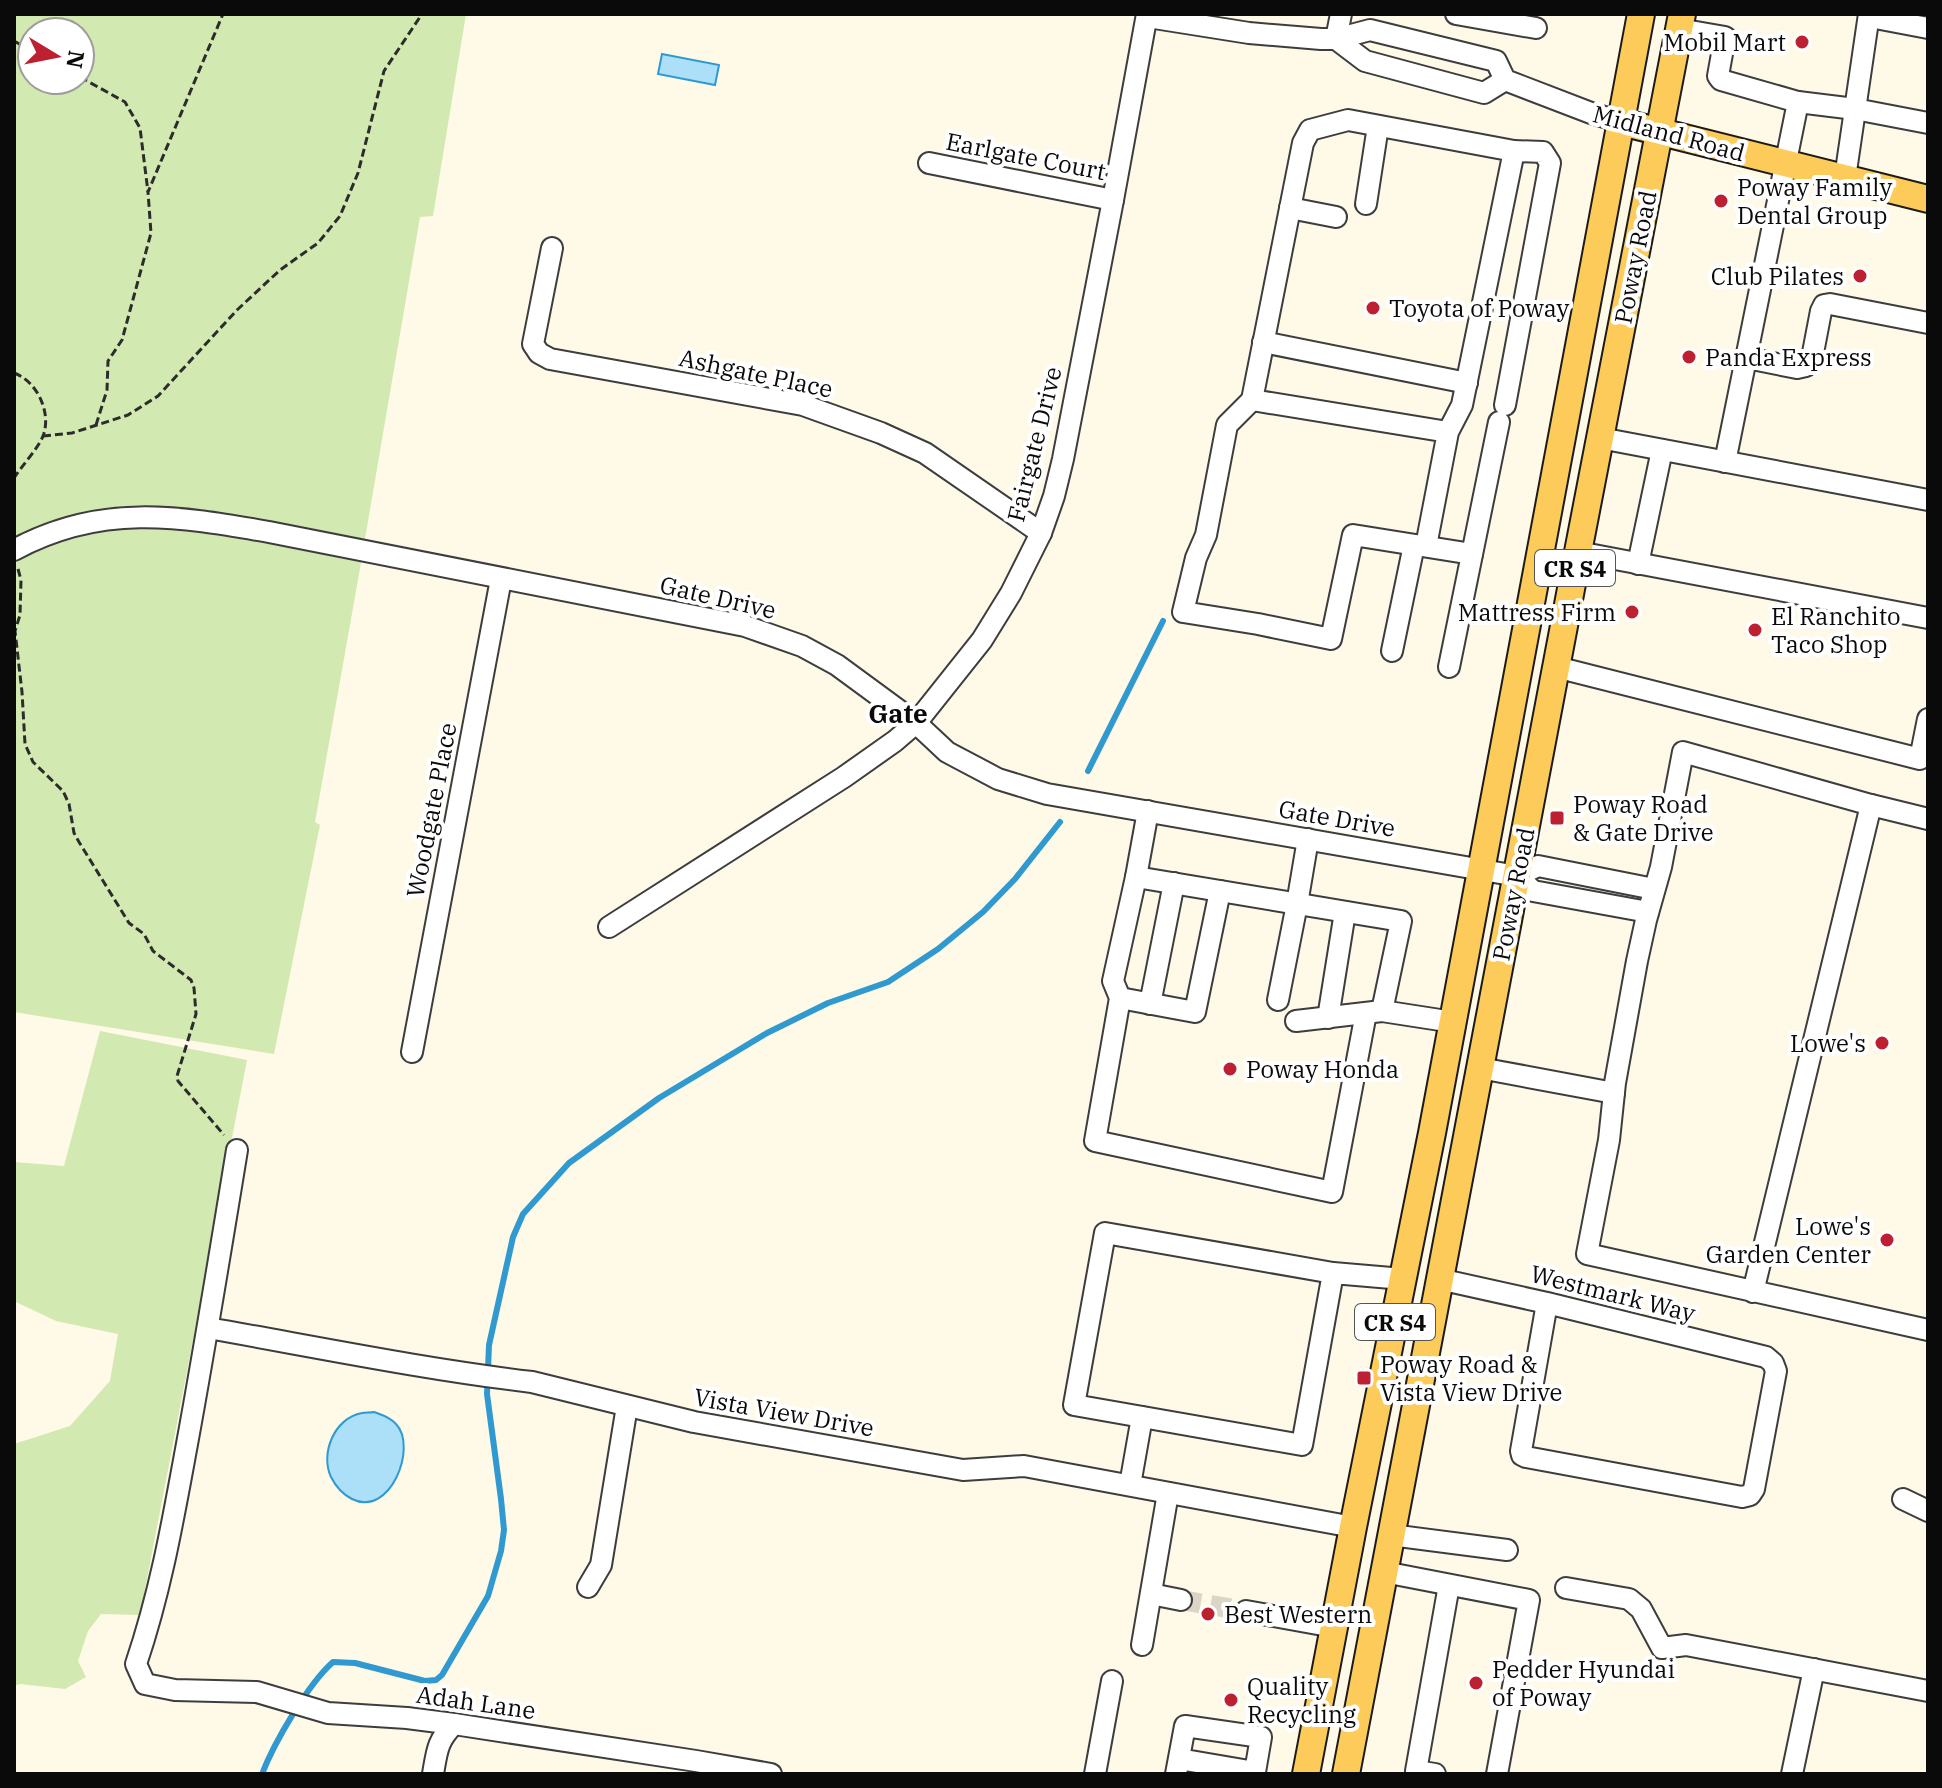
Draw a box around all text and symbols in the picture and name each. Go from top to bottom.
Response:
north arrow [16,16,96,96]
place label: Mobil Mart [1663,26,1786,58]
marker: Mobil Mart [1793,33,1811,51]
text: N [60,48,92,71]
street label: Midland Road [1589,97,1749,169]
street label: Earlgate Court [943,125,1109,187]
place label: Poway Family Dental Group [1737,171,1892,231]
street label: Poway Road [1606,188,1664,326]
marker: Poway Family Dental Group [1712,192,1730,210]
place label: Club Pilates [1711,260,1844,292]
marker: Club Pilates [1851,267,1869,285]
place label: Toyota of Poway [1389,292,1570,324]
marker: Toyota of Poway [1364,299,1382,317]
street label: Ashgate Place [676,341,836,405]
place label: Panda Express [1705,341,1872,373]
marker: Panda Express [1680,348,1698,366]
street label: Fairgate Drive [999,363,1069,525]
road number: CR S4 [1535,550,1615,586]
street label: Gate Drive [657,568,779,626]
place label: Mattress Firm [1458,596,1616,628]
place label: El Ranchito Taco Shop [1771,600,1901,660]
marker: Mattress Firm [1623,603,1641,621]
marker: El Ranchito Taco Shop [1746,621,1764,639]
district label: Gate [868,696,928,730]
street label: Woodgate Place [398,720,464,900]
place label: Poway Road & Gate Drive [1573,788,1714,848]
street label: Gate Drive [1276,792,1398,844]
marker: Poway Road & Gate Drive [1548,809,1566,827]
street label: Poway Road [1484,825,1542,963]
place label: Lowe's [1790,1027,1866,1059]
marker: Lowe's [1873,1034,1891,1052]
place label: Poway Honda [1246,1053,1399,1085]
marker: Poway Honda [1221,1060,1239,1078]
place label: Lowe's Garden Center [1706,1210,1871,1270]
marker: Lowe's Garden Center [1878,1231,1896,1249]
street label: Westmark Way [1527,1257,1699,1329]
road number: CR S4 [1355,1304,1435,1340]
place label: Poway Road & Vista View Drive [1380,1348,1562,1408]
marker: Poway Road & Vista View Drive [1355,1369,1373,1387]
street label: Vista View Drive [691,1380,877,1444]
place label: Best Western [1224,1598,1372,1630]
marker: Best Western [1199,1605,1217,1623]
place label: Pedder Hyundai of Poway [1492,1653,1675,1713]
place label: Quality Recycling [1247,1670,1356,1730]
marker: Pedder Hyundai of Poway [1467,1674,1485,1692]
street label: Adah Lane [414,1678,538,1726]
marker: Quality Recycling [1222,1691,1240,1709]

